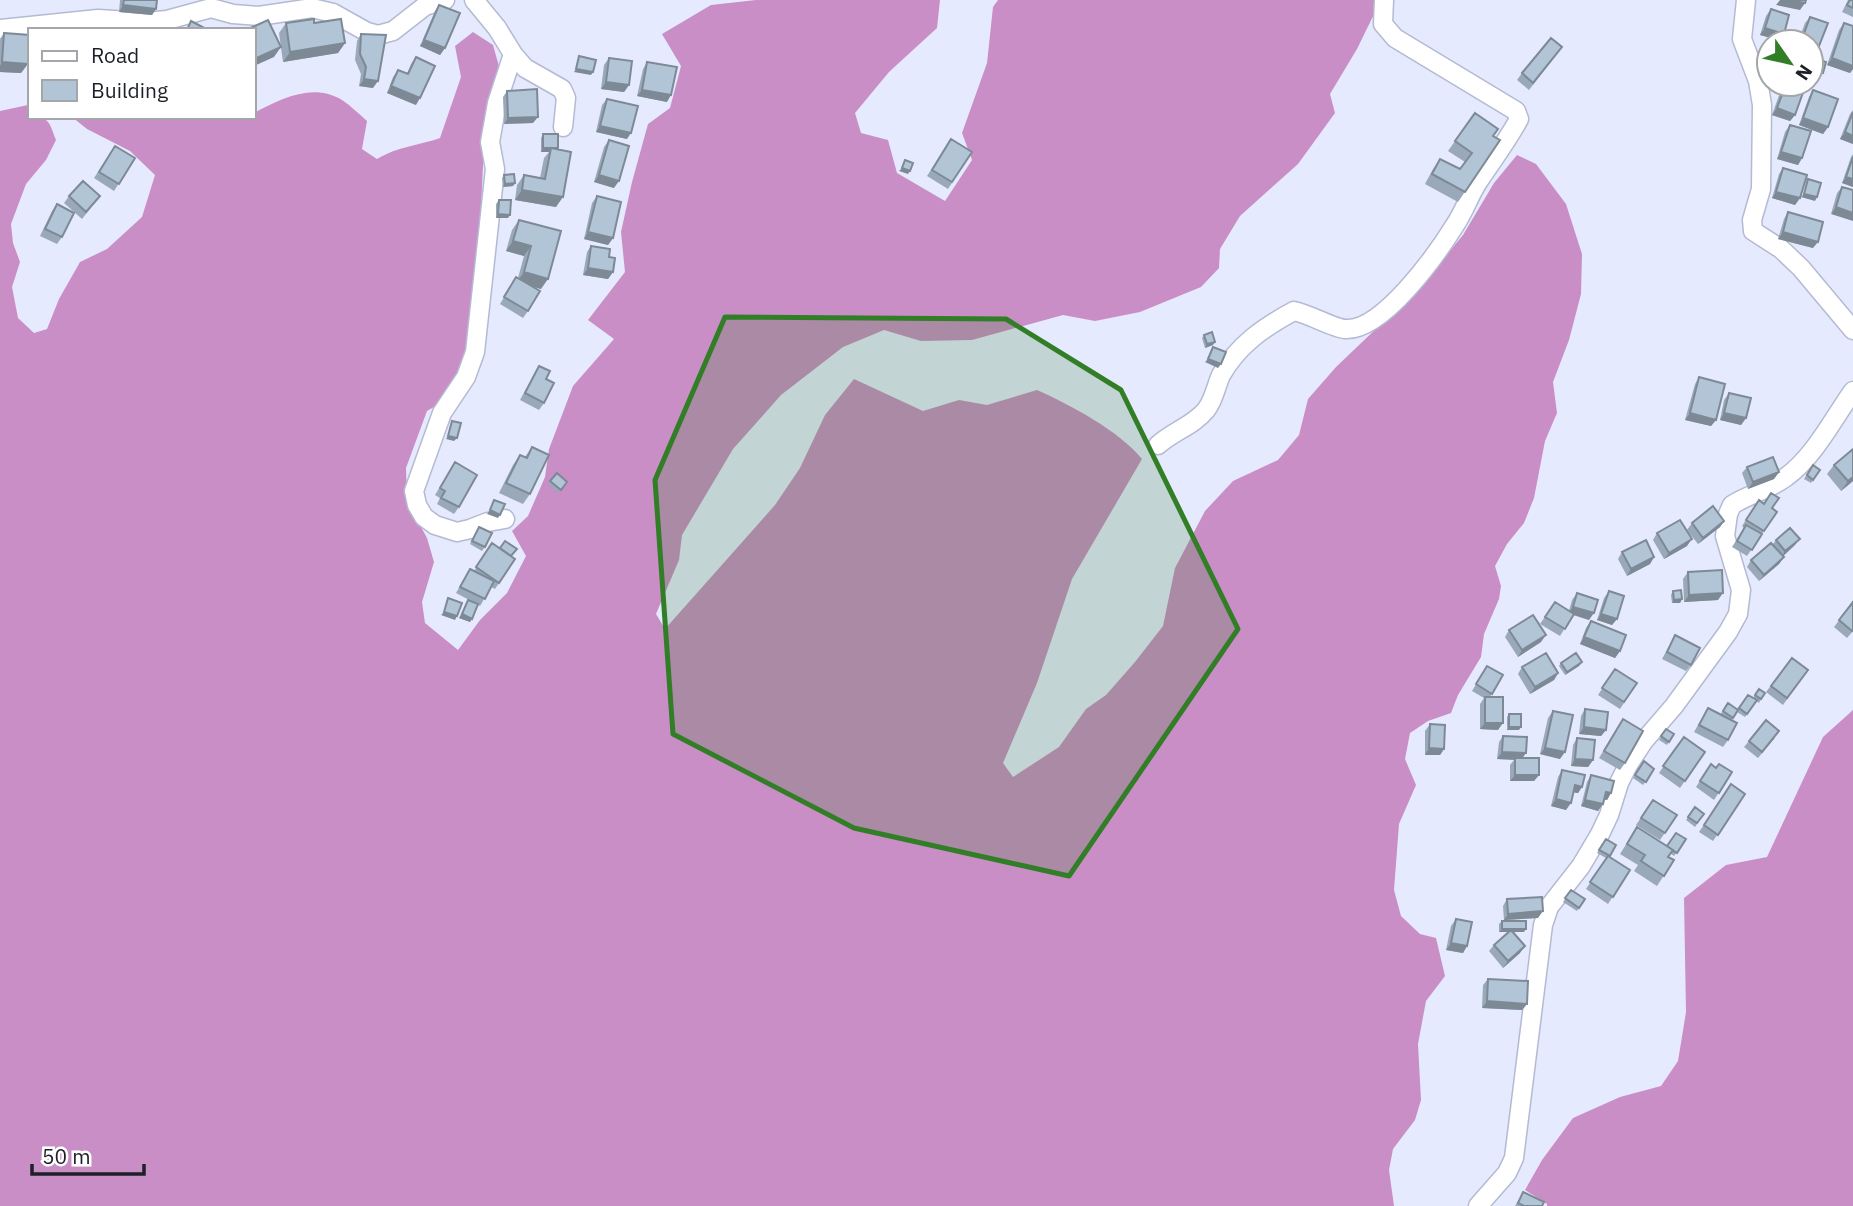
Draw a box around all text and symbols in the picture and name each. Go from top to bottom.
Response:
legend [28,28,256,119]
north arrow [1755,28,1825,98]
text: Road [91,41,139,69]
text: N [1790,60,1818,85]
text: Building [91,76,168,104]
scale bar [32,1132,144,1176]
text: 50 m [42,1142,91,1170]

